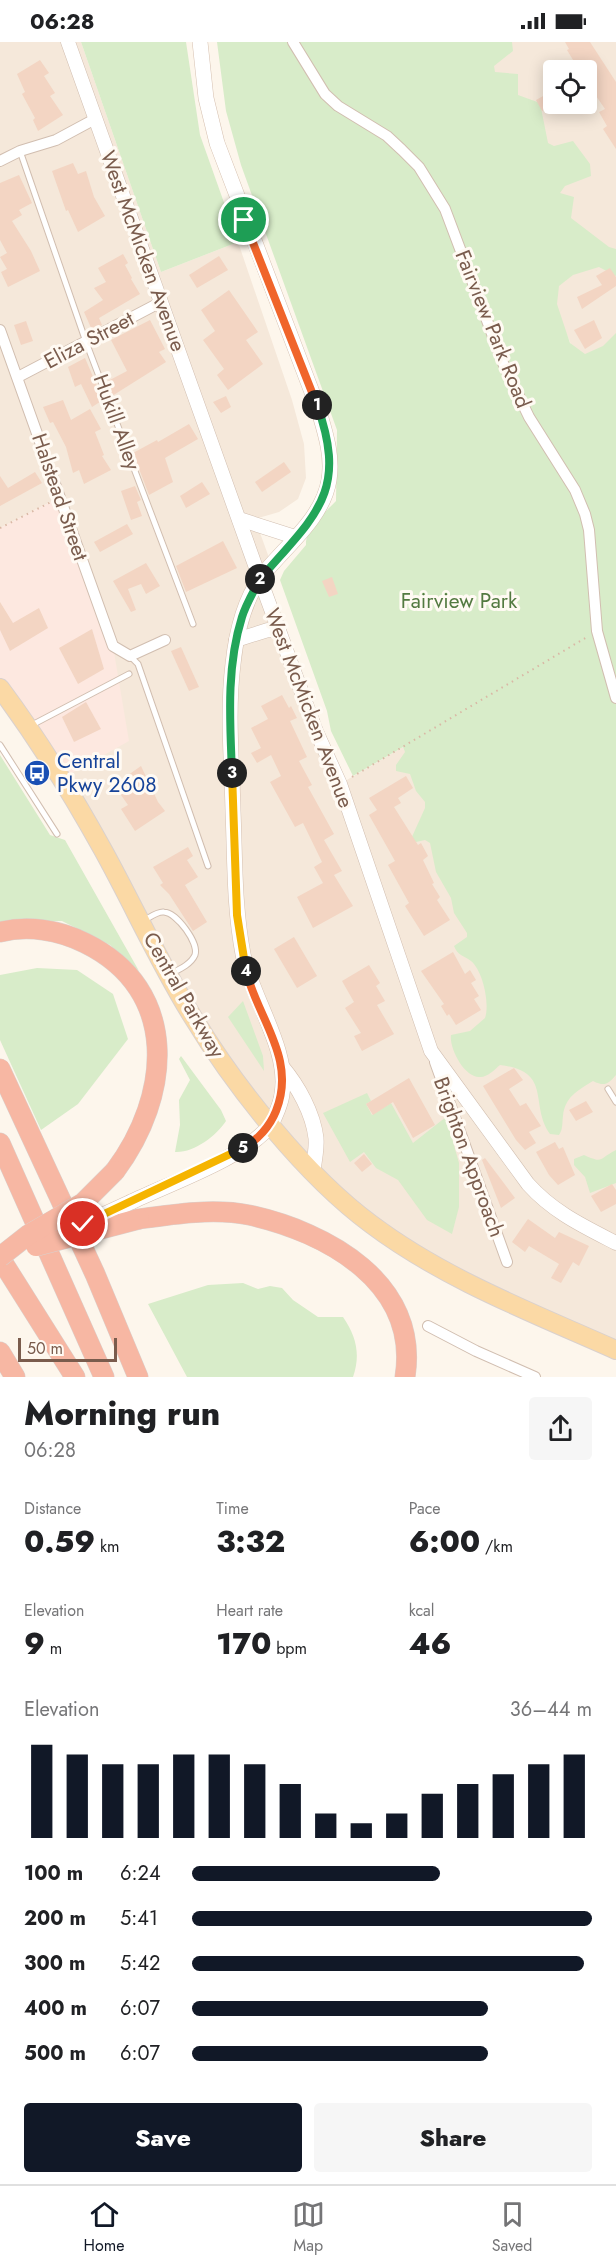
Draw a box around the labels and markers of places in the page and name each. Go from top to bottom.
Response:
pin [218,194,269,245]
pin: 1 [302,390,332,420]
pin: 2 [245,564,275,594]
place label: Central Pkwy 2608 [57,746,157,800]
bus stop icon: Central Pkwy 2608 [22,758,52,788]
pin: 3 [217,758,247,788]
pin: 4 [231,956,261,986]
pin: 5 [228,1133,258,1163]
pin [57,1198,108,1249]

